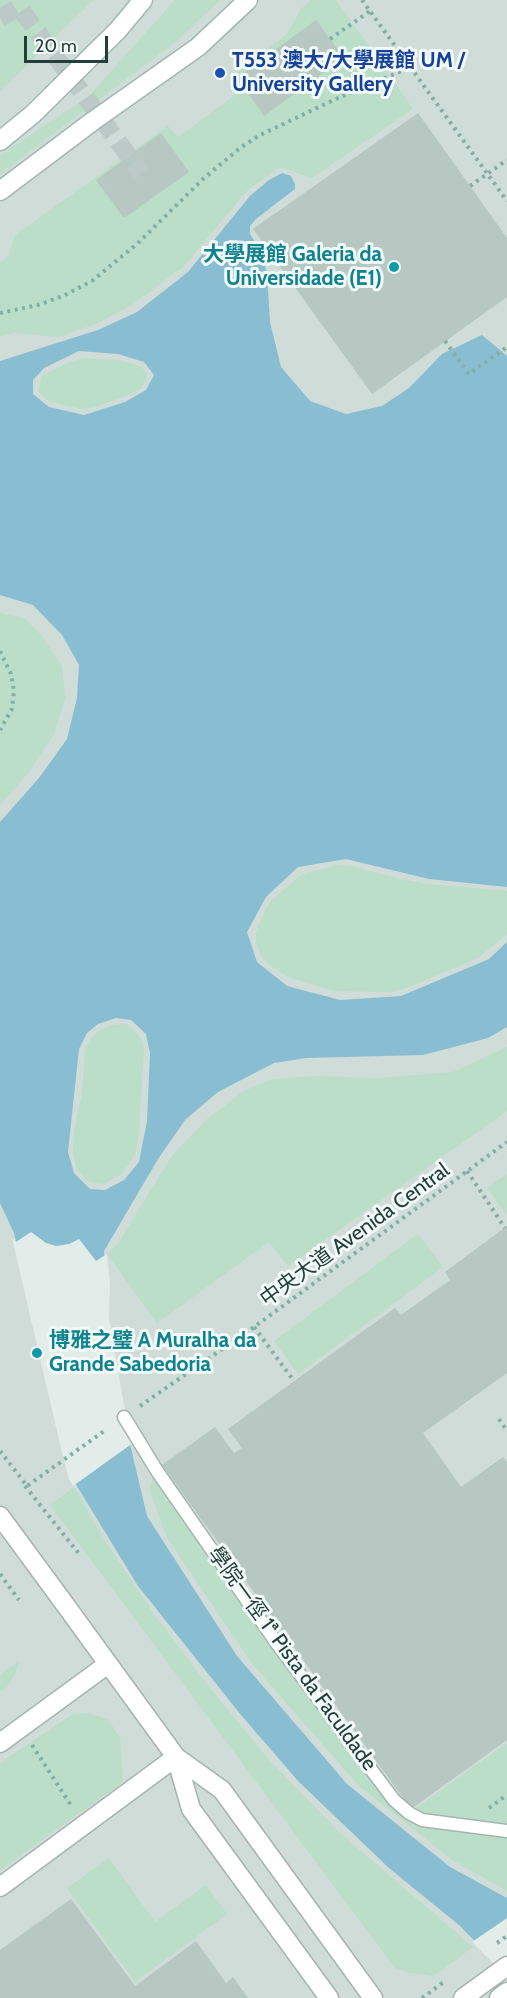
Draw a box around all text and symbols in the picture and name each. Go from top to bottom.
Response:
scale bar [27,24,111,62]
text: 20 m [35,35,77,57]
place label: T553 澳大/大學展館 UM / University Gallery [232,48,465,98]
marker: T553 澳大/大學展館 UM / University Gallery [213,66,227,80]
place label: 大學展館 Galeria da Universidade (E1) [203,242,382,292]
marker: 大學展館 Galeria da Universidade (E1) [387,260,401,274]
street label: 中央大道 Avenida Central [255,1158,455,1312]
place label: 博雅之璧 A Muralha da Grande Sabedoria [49,1328,256,1378]
marker: 博雅之璧 A Muralha da Grande Sabedoria [30,1346,44,1360]
street label: 學院一徑 1ª Pista da Faculdade [202,1542,382,1776]

